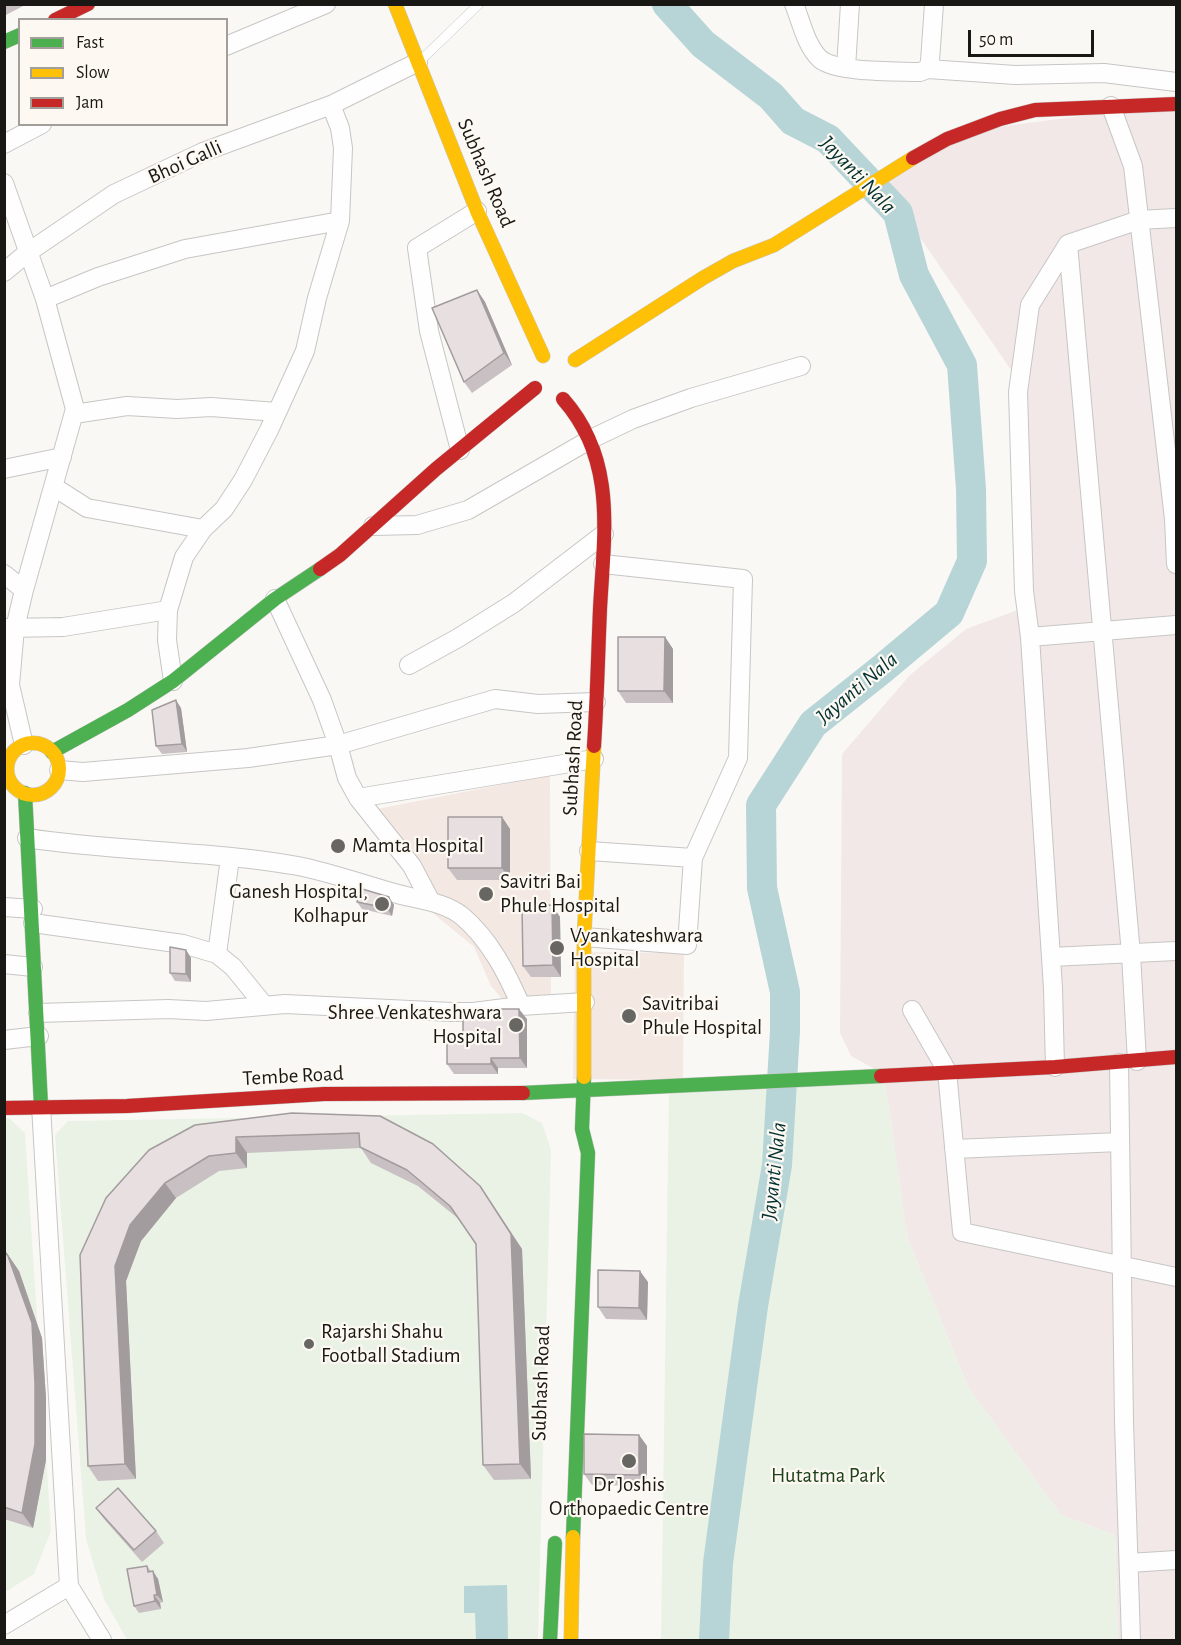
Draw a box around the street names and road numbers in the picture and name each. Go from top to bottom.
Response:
street label: Subhash Road [452,115,520,231]
street label: Bhoi Galli [144,135,226,189]
street label: Subhash Road [557,699,589,817]
street label: Tembe Road [242,1061,344,1091]
street label: Subhash Road [526,1325,556,1441]

